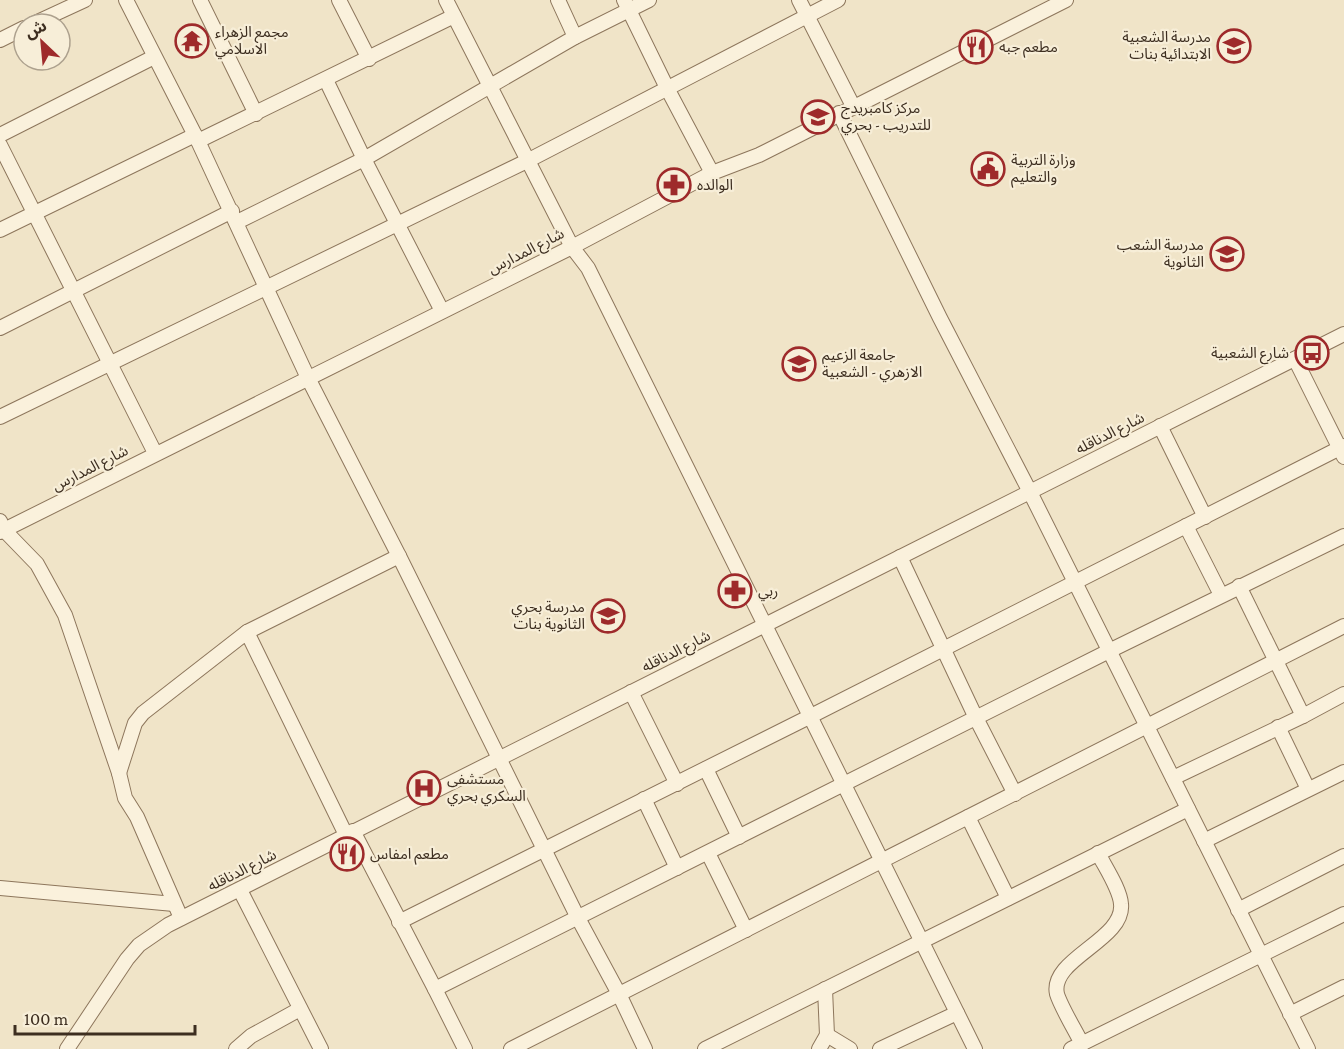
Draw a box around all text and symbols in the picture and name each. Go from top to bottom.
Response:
north arrow [12,12,72,72]
text: ش [22,16,50,42]
temple icon: مجمع الزهراء الاسلامي [174,23,210,59]
place label: مجمع الزهراء الاسلامي [215,24,289,60]
school or university icon: مدرسة الشعبية الابتدائية بنات [1216,28,1252,64]
restaurant icon: مطعم جبه [958,29,994,65]
place label: مدرسة الشعبية الابتدائية بنات [1122,29,1211,62]
place label: مطعم جبه [999,39,1058,58]
school or university icon: مركز كامبريدج للتدريب - بحري [800,99,836,135]
place label: مركز كامبريدج للتدريب - بحري [841,100,931,136]
public building icon: وزارة التربية والتعليم [970,151,1006,187]
place label: وزارة التربية والتعليم [1011,152,1076,188]
pharmacy icon: الوالده [656,167,692,203]
place label: الوالده [697,177,733,194]
street label: شارع المدارس [485,225,569,281]
school or university icon: مدرسة الشعب الثانوية [1209,236,1245,272]
place label: مدرسة الشعب الثانوية [1117,237,1204,271]
bus stop icon: شارع الشعبية [1294,335,1330,371]
place label: شارع الشعبية [1211,345,1289,365]
school or university icon: جامعة الزعيم الازهري - الشعبية [781,346,817,382]
place label: جامعة الزعيم الازهري - الشعبية [822,347,922,383]
street label: شارع الدناقله [1073,409,1149,461]
street label: شارع المدارس [49,442,133,498]
pharmacy icon: ربي [717,573,753,609]
place label: ربي [758,583,778,602]
school or university icon: مدرسة بحري الثانوية بنات [590,598,626,634]
place label: مدرسة بحري الثانوية بنات [511,599,585,633]
street label: شارع الدناقله [639,627,715,679]
hospital icon: مستشفى السكري بحري [406,770,442,806]
place label: مستشفى السكري بحري [447,771,526,807]
restaurant icon: مطعم امفاس [329,836,365,872]
street label: شارع الدناقله [205,846,281,898]
place label: مطعم امفاس [370,846,449,865]
scale bar [15,998,195,1036]
text: 100 m [24,1009,69,1029]

